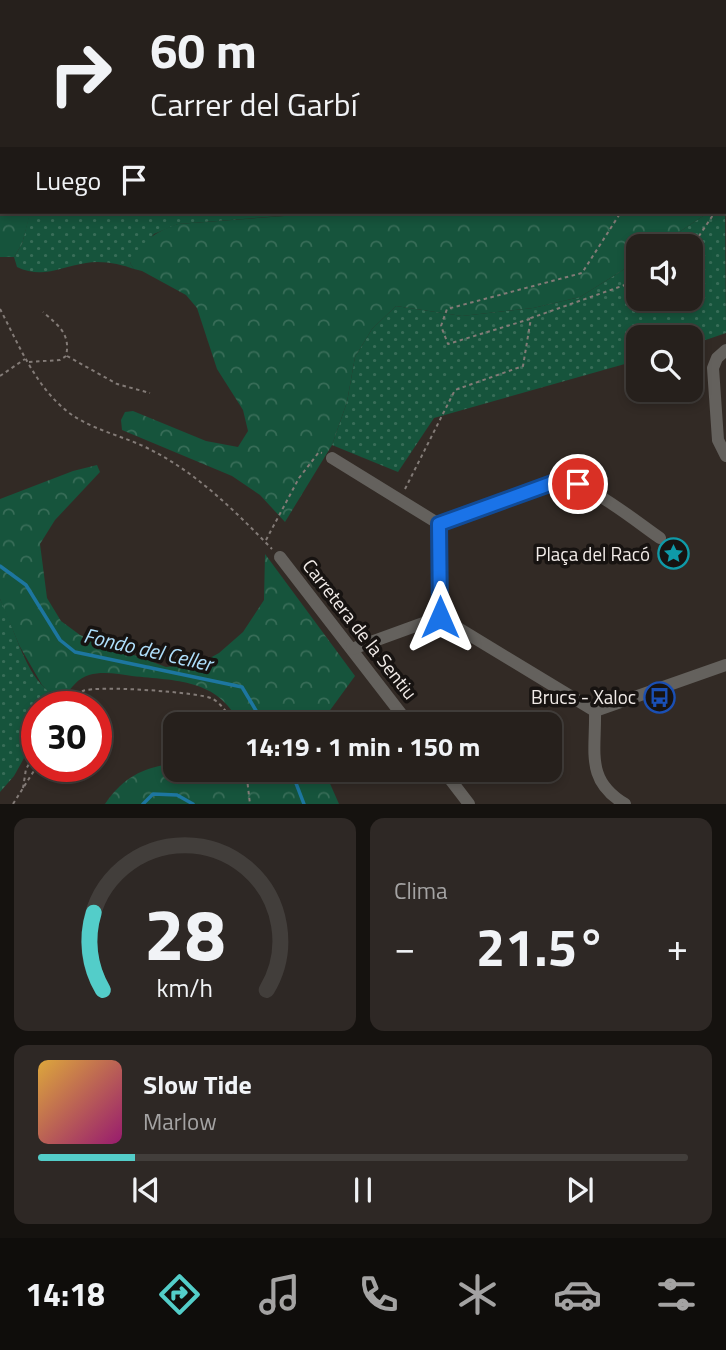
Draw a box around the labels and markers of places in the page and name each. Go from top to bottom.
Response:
pin [548,454,608,514]
place icon: Plaça del Racó [656,537,690,571]
place label: Plaça del Racó [535,539,650,568]
bus stop icon: Brucs - Xaloc [642,680,676,714]
place label: Brucs - Xaloc [531,682,636,711]

